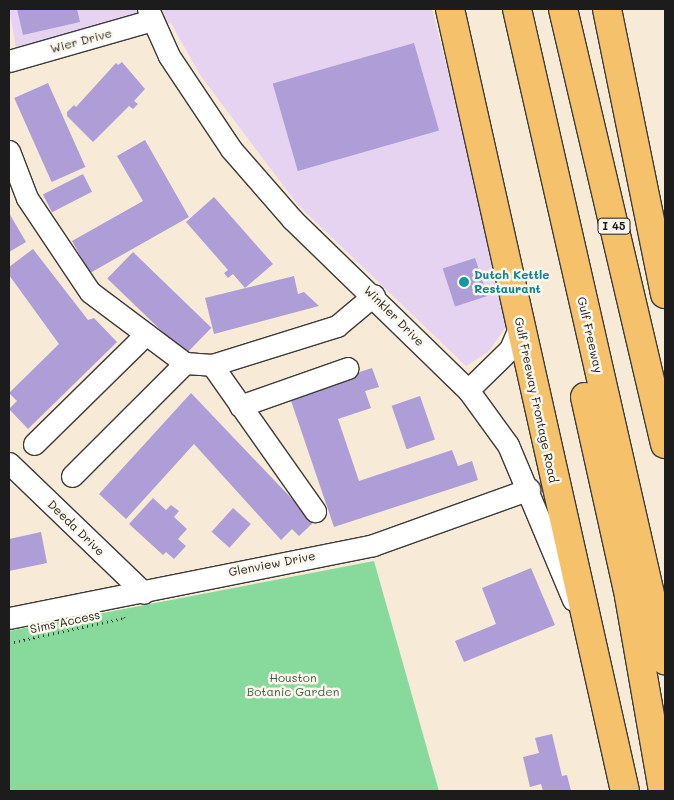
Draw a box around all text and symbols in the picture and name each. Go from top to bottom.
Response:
street label: Wier Drive [49,26,113,56]
road number: I 45 [596,218,632,235]
place label: Dutch Kettle Restaurant [474,268,549,296]
marker: Dutch Kettle Restaurant [458,276,470,288]
street label: Winkler Drive [361,283,427,349]
street label: Gulf Freeway [574,296,606,374]
street label: Gulf Freeway Frontage Road [511,316,561,484]
street label: Deeda Drive [44,497,108,559]
street label: Glenview Drive [227,549,317,579]
street label: Sims Access [29,608,101,636]
park label: Houston Botanic Garden [247,671,339,699]

